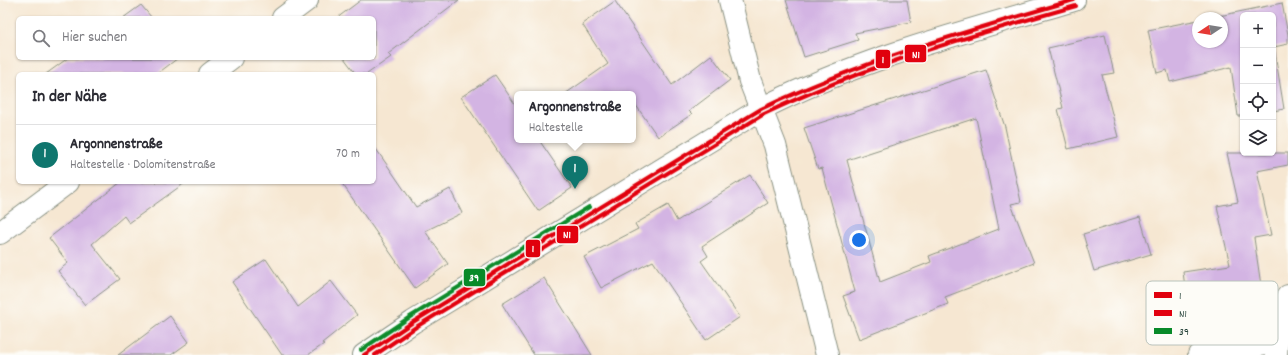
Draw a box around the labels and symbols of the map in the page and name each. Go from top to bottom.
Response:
north arrow [1192,12,1228,48]
line badge: N1 [904,44,927,63]
text: N1 [912,48,920,64]
line badge: 1 [875,49,891,69]
text: 1 [882,53,884,69]
pin: 1 [562,156,588,189]
line badge: N1 [556,225,579,244]
text: N1 [563,228,571,244]
your location [849,230,869,250]
line badge: 1 [525,239,541,258]
text: 1 [532,242,534,258]
line badge: 39 [463,268,486,287]
text: 39 [469,271,479,287]
legend [1146,281,1278,345]
text: 1 [1179,289,1181,305]
text: N1 [1179,307,1187,323]
text: 39 [1179,325,1189,341]

